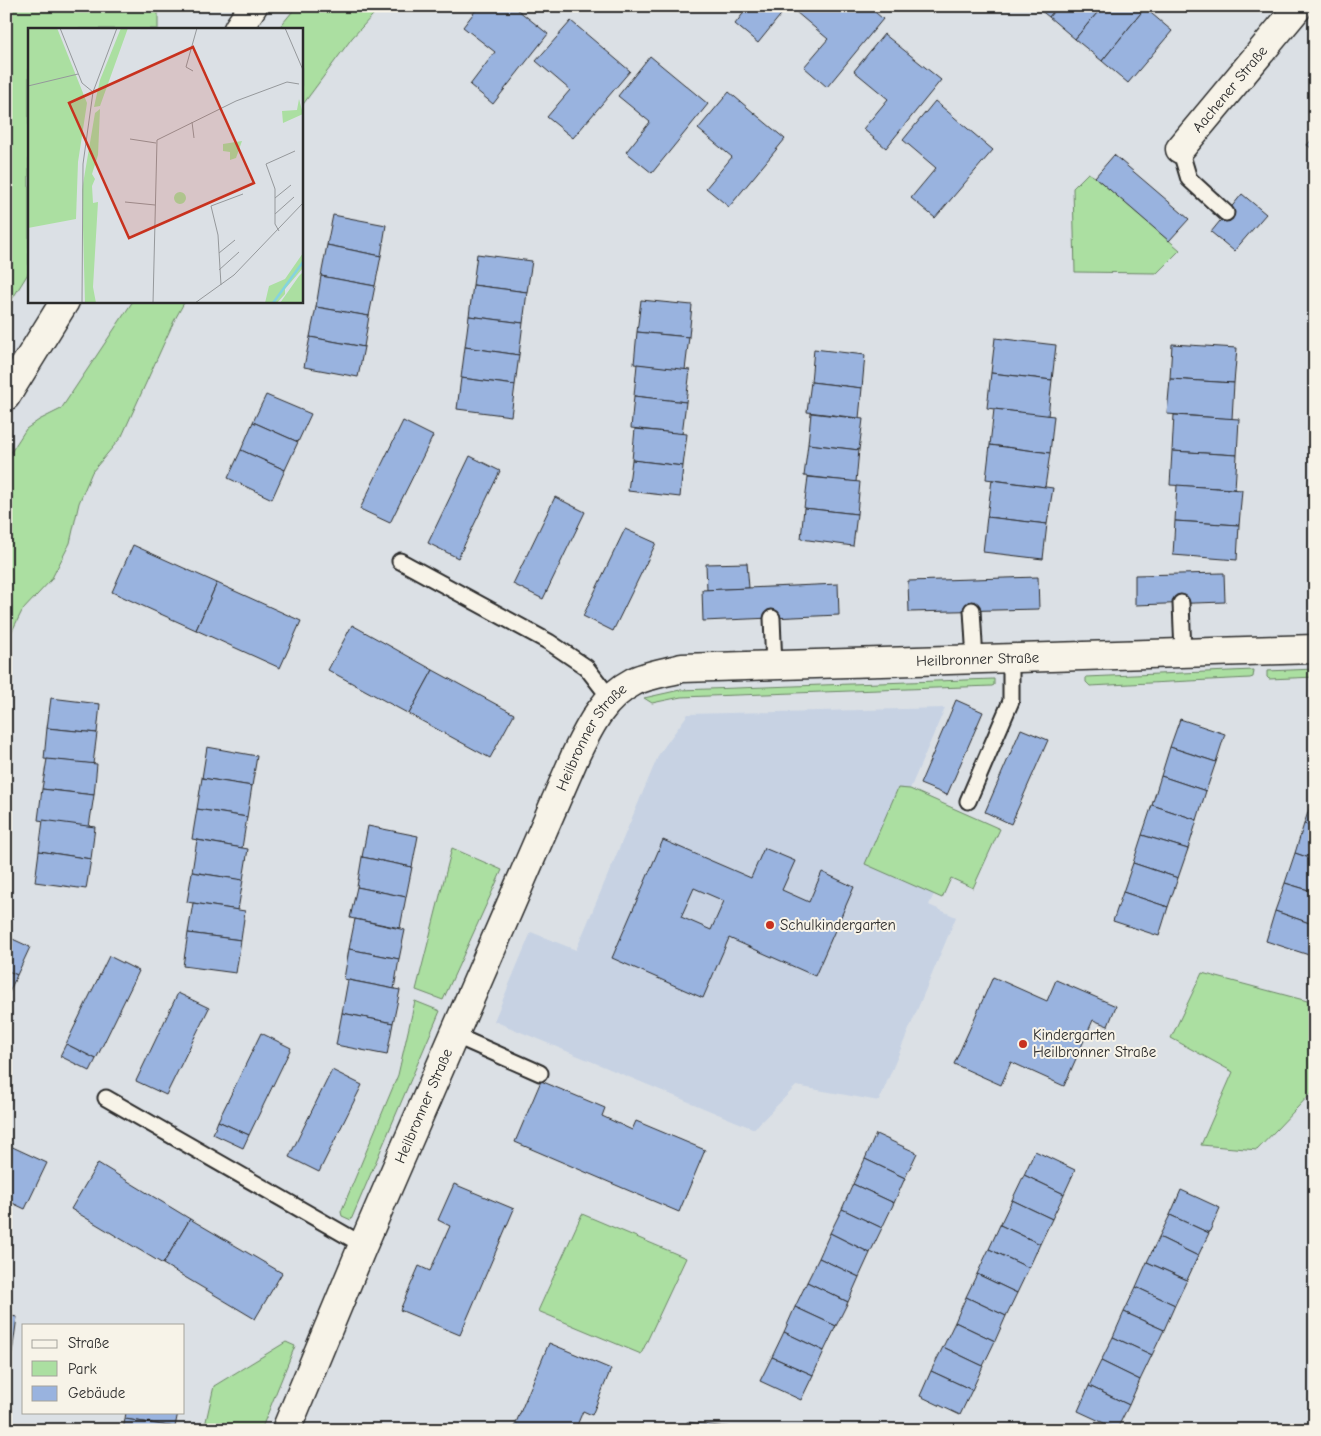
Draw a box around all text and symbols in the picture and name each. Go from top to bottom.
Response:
inset map [28,28,302,302]
street label: Aachener Straße [1189,42,1271,136]
street label: Heilbronner Straße [916,648,1040,670]
street label: Heilbronner Straße [552,679,630,794]
place label: Schulkindergarten [780,916,896,934]
marker: Schulkindergarten [764,919,776,931]
place label: Kindergarten Heilbronner Straße [1033,1026,1157,1061]
marker: Kindergarten Heilbronner Straße [1017,1038,1029,1050]
street label: Heilbronner Straße [391,1045,456,1166]
legend [22,1324,185,1414]
text: Straße [68,1334,110,1352]
text: Park [68,1360,97,1378]
text: Gebäude [68,1384,126,1402]

